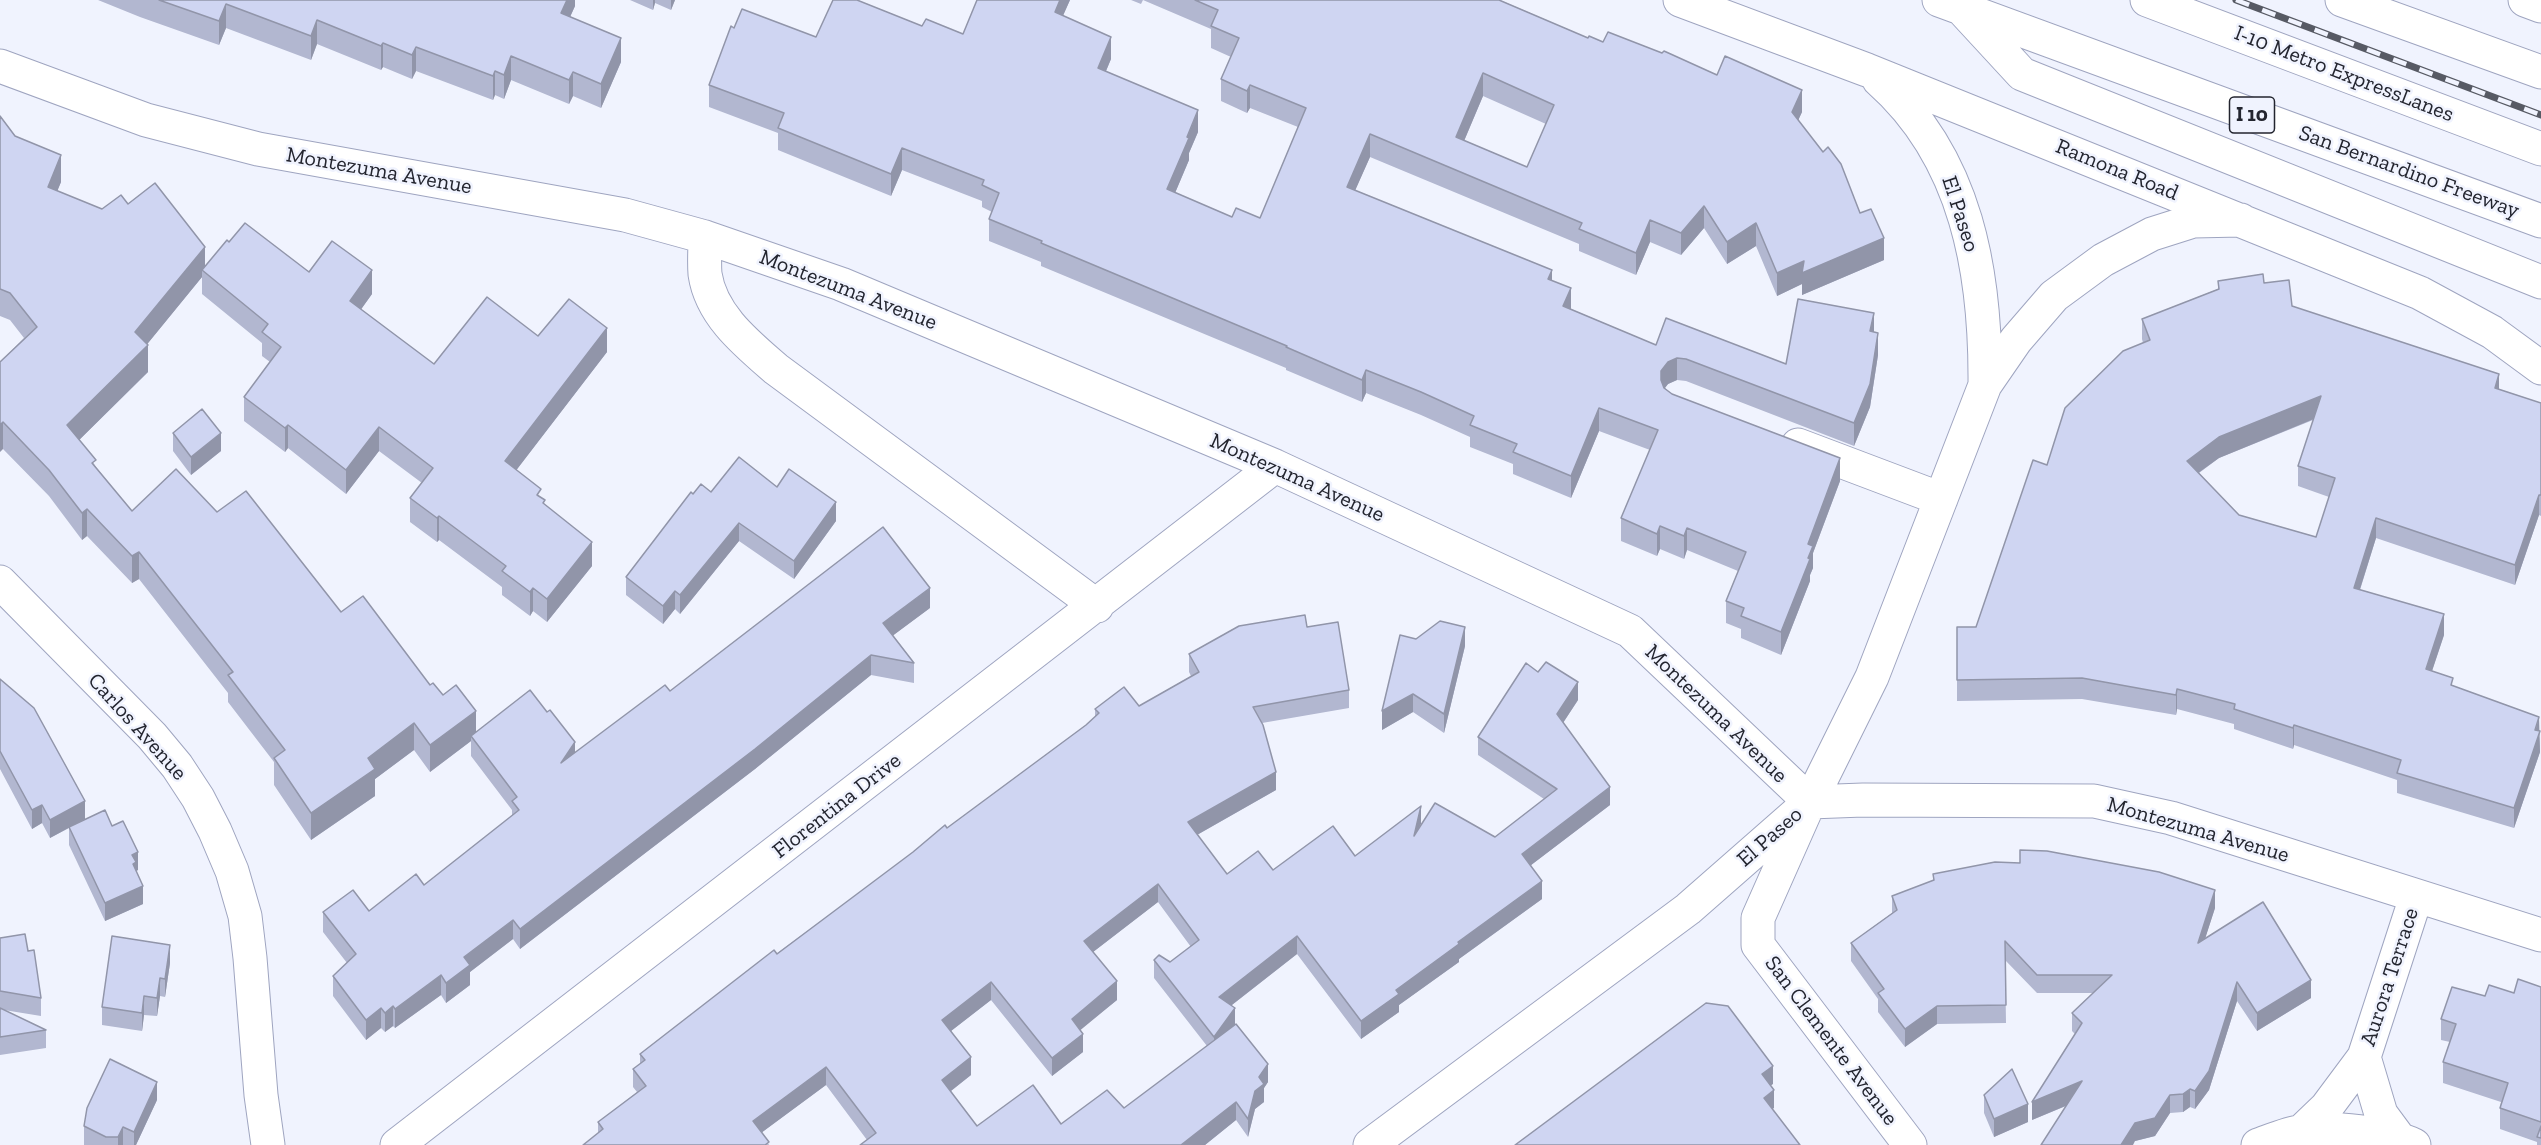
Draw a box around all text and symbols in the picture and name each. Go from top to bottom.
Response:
street label: I-10 Metro ExpressLanes [2231,20,2457,128]
road number: I 10 [2230,97,2274,133]
street label: San Bernardino Freeway [2295,120,2523,224]
street label: Ramona Road [2052,133,2182,207]
street label: Montezuma Avenue [284,142,474,200]
street label: El Paseo [1935,173,1985,255]
street label: Montezuma Avenue [755,244,941,336]
street label: Montezuma Avenue [1206,428,1388,528]
street label: Montezuma Avenue [1639,639,1793,789]
street label: Carlos Avenue [82,668,192,786]
street label: Florentina Drive [767,748,907,864]
street label: Montezuma Avenue [2104,791,2292,869]
street label: El Paseo [1732,801,1808,873]
street label: Aurora Terrace [2355,905,2425,1049]
street label: San Clemente Avenue [1759,951,1903,1131]

